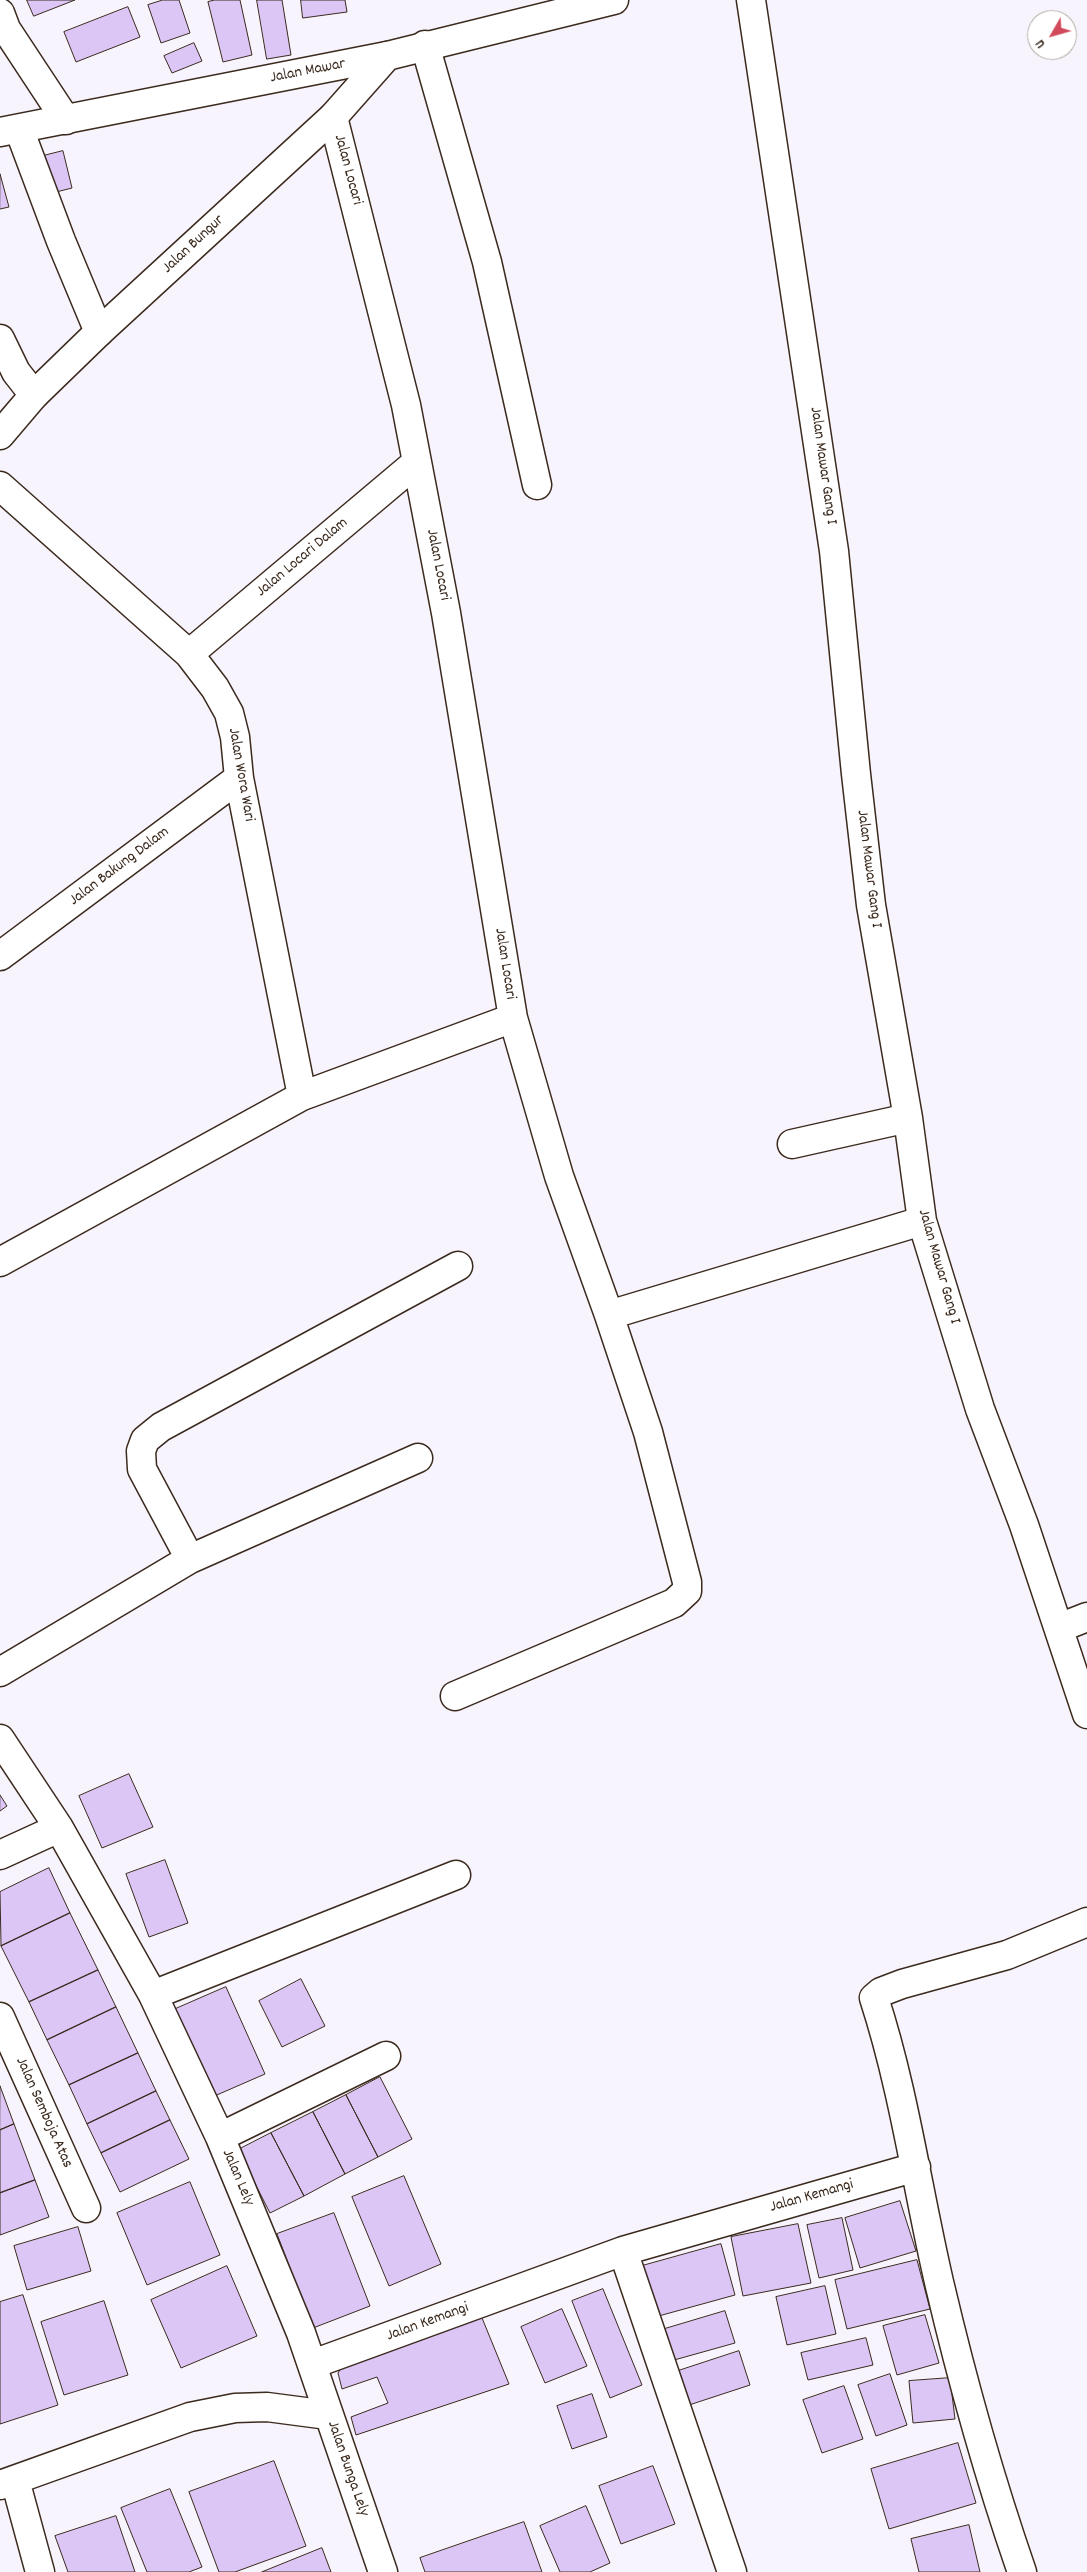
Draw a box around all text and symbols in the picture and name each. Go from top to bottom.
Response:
north arrow [1027,10,1077,60]
text: U [1031,35,1051,52]
street label: Jalan Mawar [269,55,347,89]
street label: Jalan Locari [328,133,366,207]
street label: Jalan Bungur [159,212,229,278]
street label: Jalan Mawar Gang I [804,406,840,526]
street label: Jalan Locari Dalam [253,514,353,602]
street label: Jalan Locari [421,528,453,602]
street label: Jalan Wora Wari [222,727,258,823]
street label: Jalan Mawar Gang I [851,809,885,929]
street label: Jalan Bakung Dalam [66,823,174,911]
street label: Jalan Locari [489,927,519,1001]
street label: Jalan Mawar Gang I [912,1207,964,1327]
street label: Jalan Semboja Atas [10,2055,76,2171]
street label: Jalan Lely [217,2147,257,2209]
street label: Jalan Kemangi [768,2176,856,2218]
street label: Jalan Kemangi [384,2299,472,2347]
street label: Jalan Bunga Lely [322,2419,372,2519]

